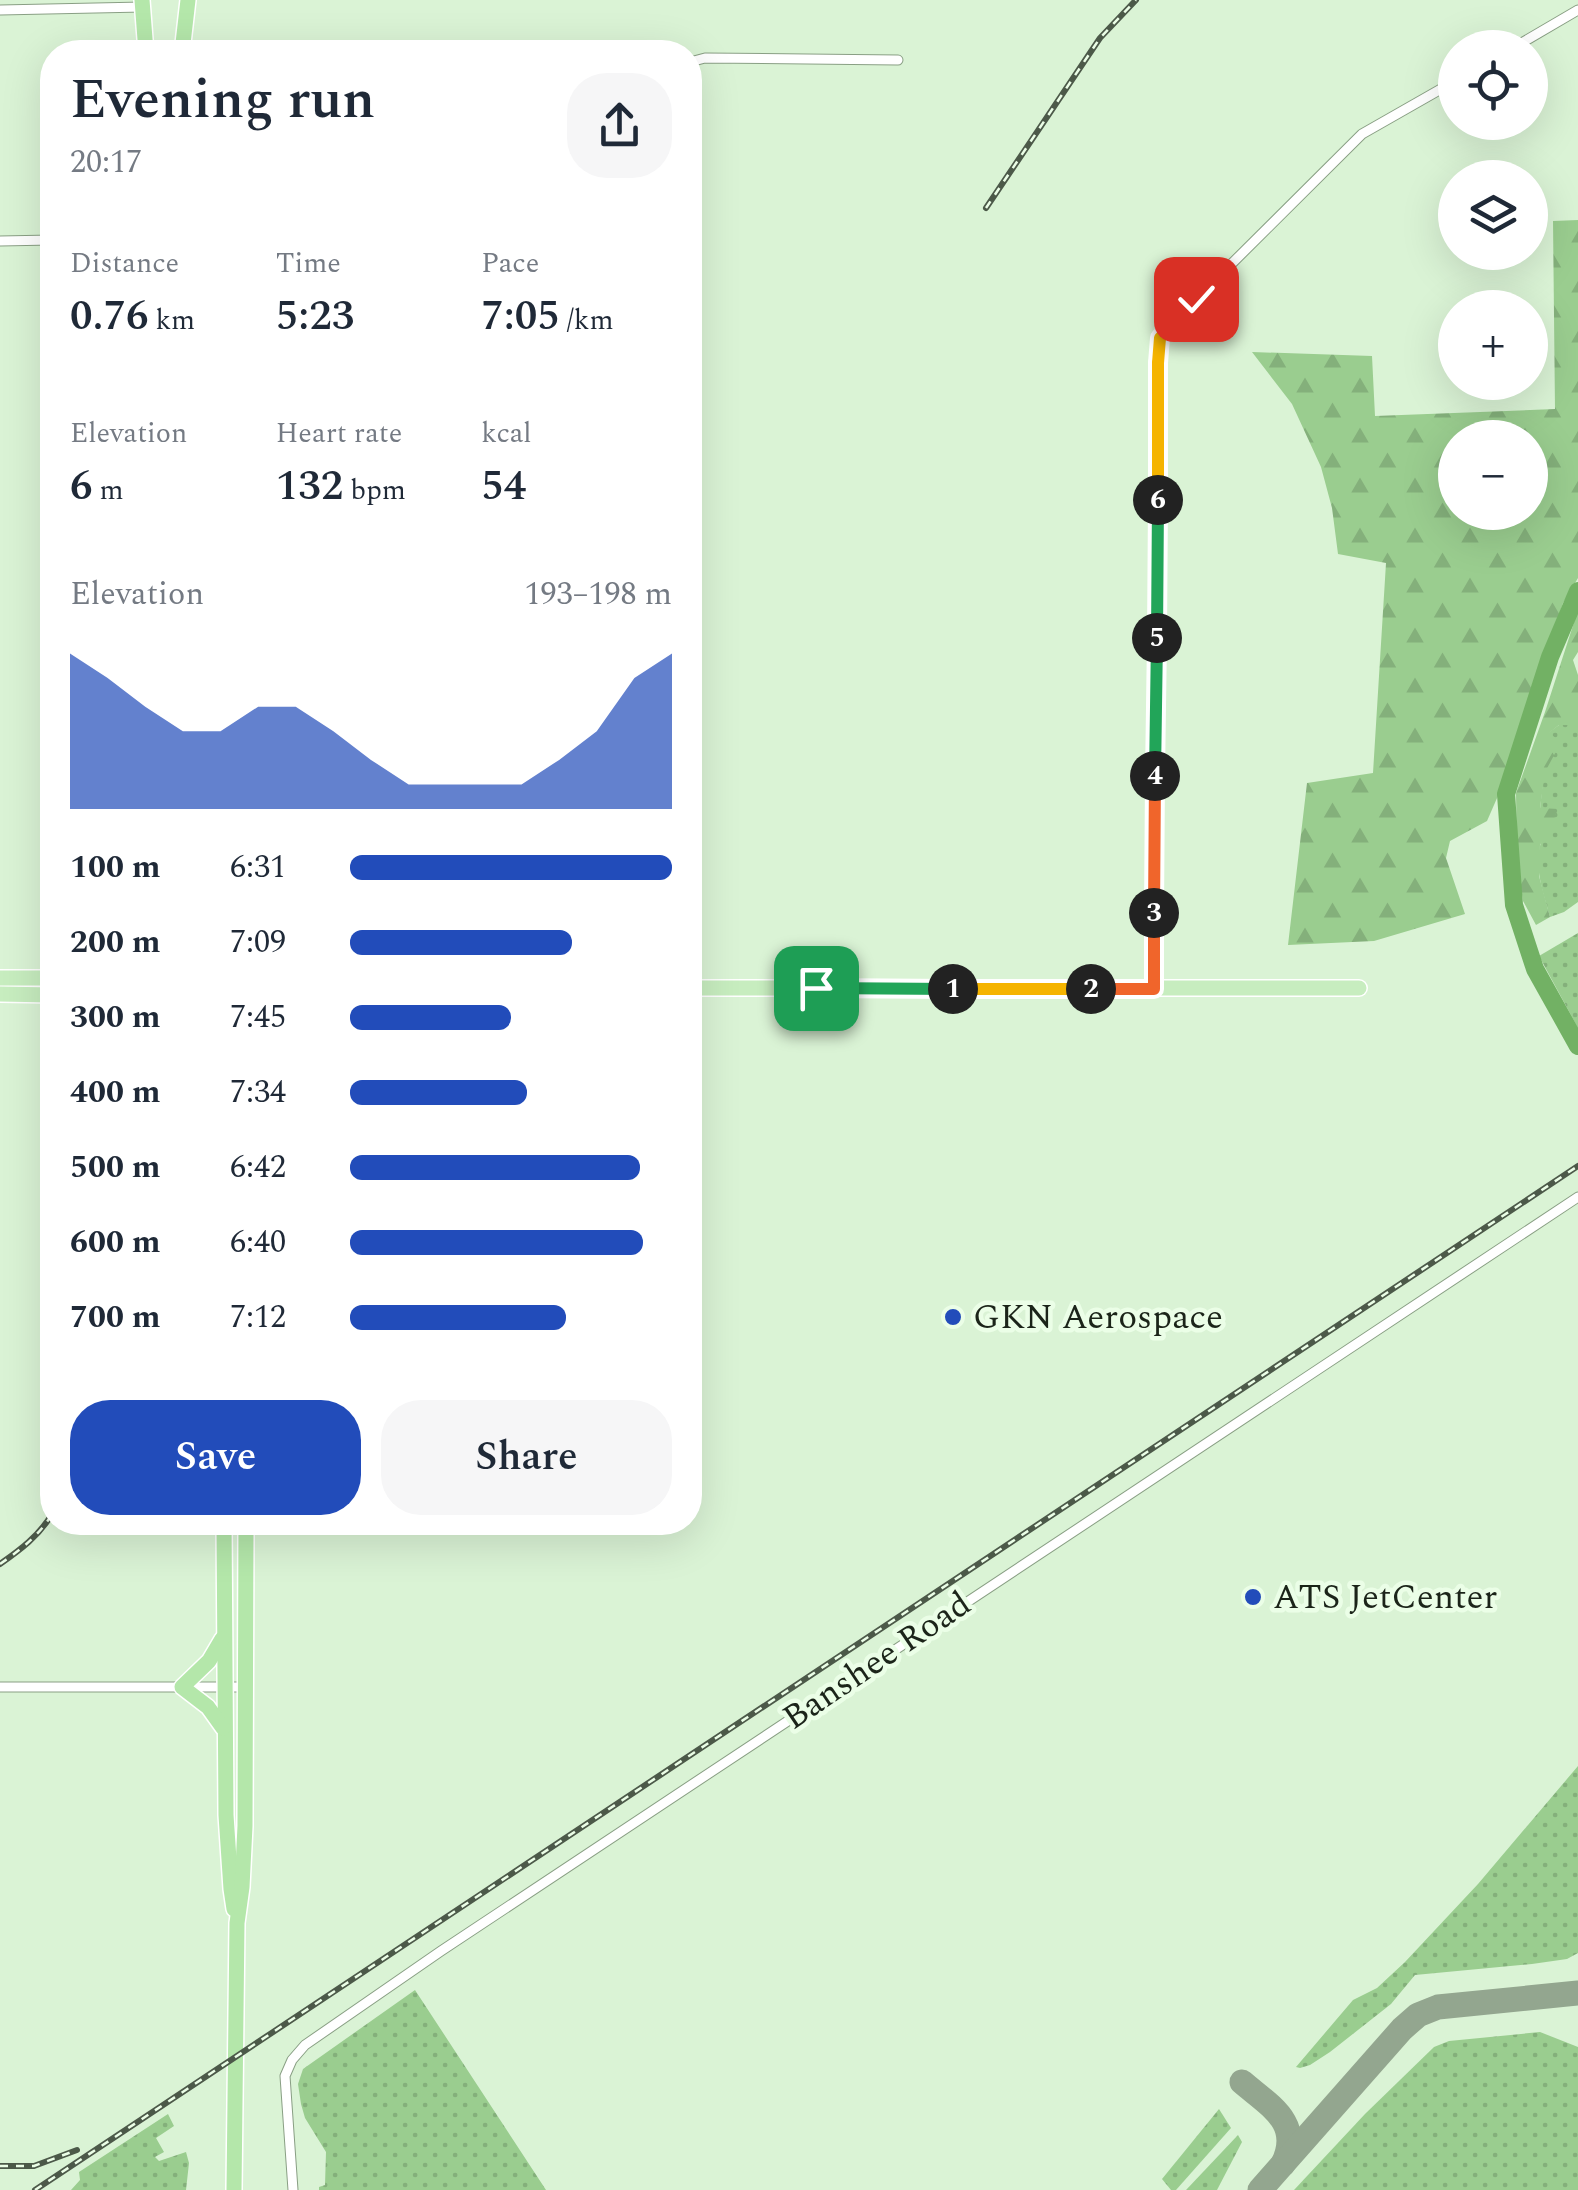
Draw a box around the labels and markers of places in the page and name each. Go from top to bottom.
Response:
pin [1154,257,1239,342]
pin: 6 [1133,475,1183,525]
pin: 5 [1132,613,1182,663]
pin: 4 [1130,751,1180,801]
pin: 3 [1129,888,1179,938]
pin [774,946,859,1031]
pin: 1 [928,964,978,1014]
pin: 2 [1066,964,1116,1014]
place label: GKN Aerospace [973,1291,1223,1344]
marker: GKN Aerospace [942,1306,964,1328]
place label: ATS JetCenter [1273,1571,1497,1624]
marker: ATS JetCenter [1242,1586,1264,1608]

